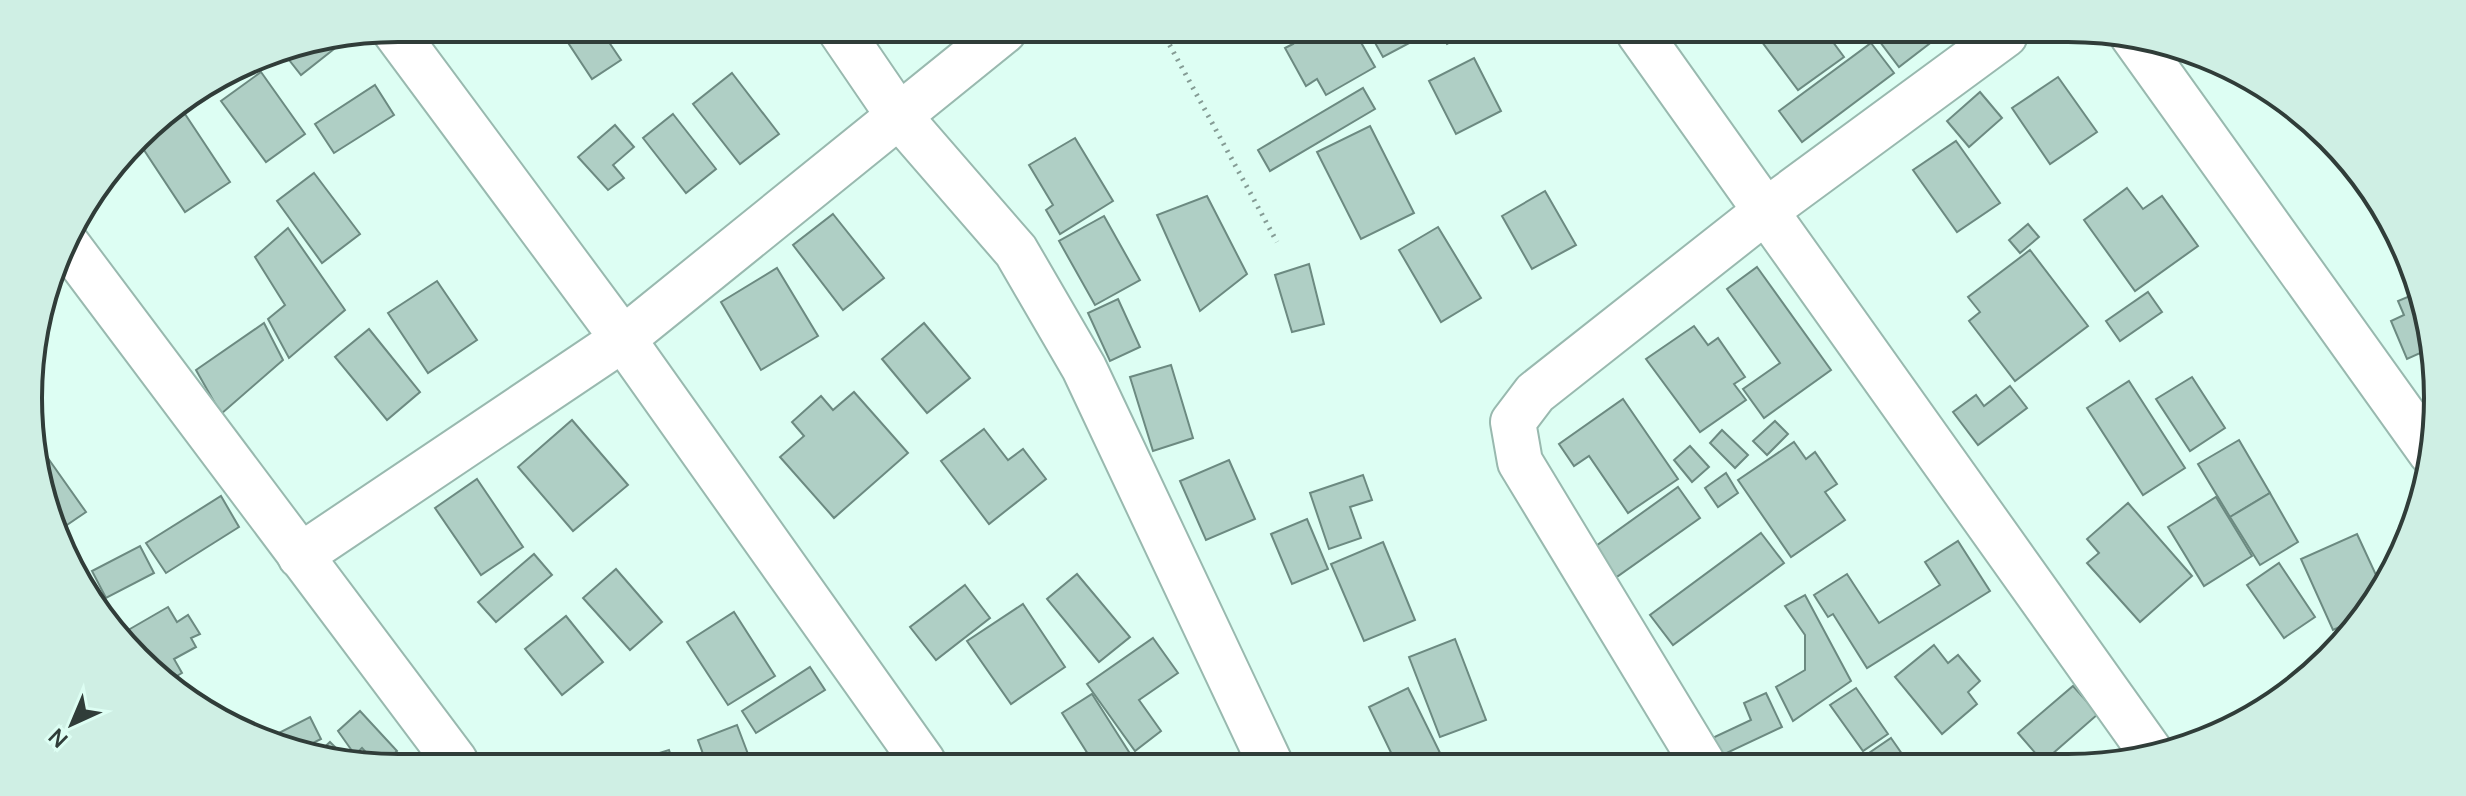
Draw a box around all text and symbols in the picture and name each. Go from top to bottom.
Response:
north arrow [32,684,112,764]
text: N [42,722,74,755]

